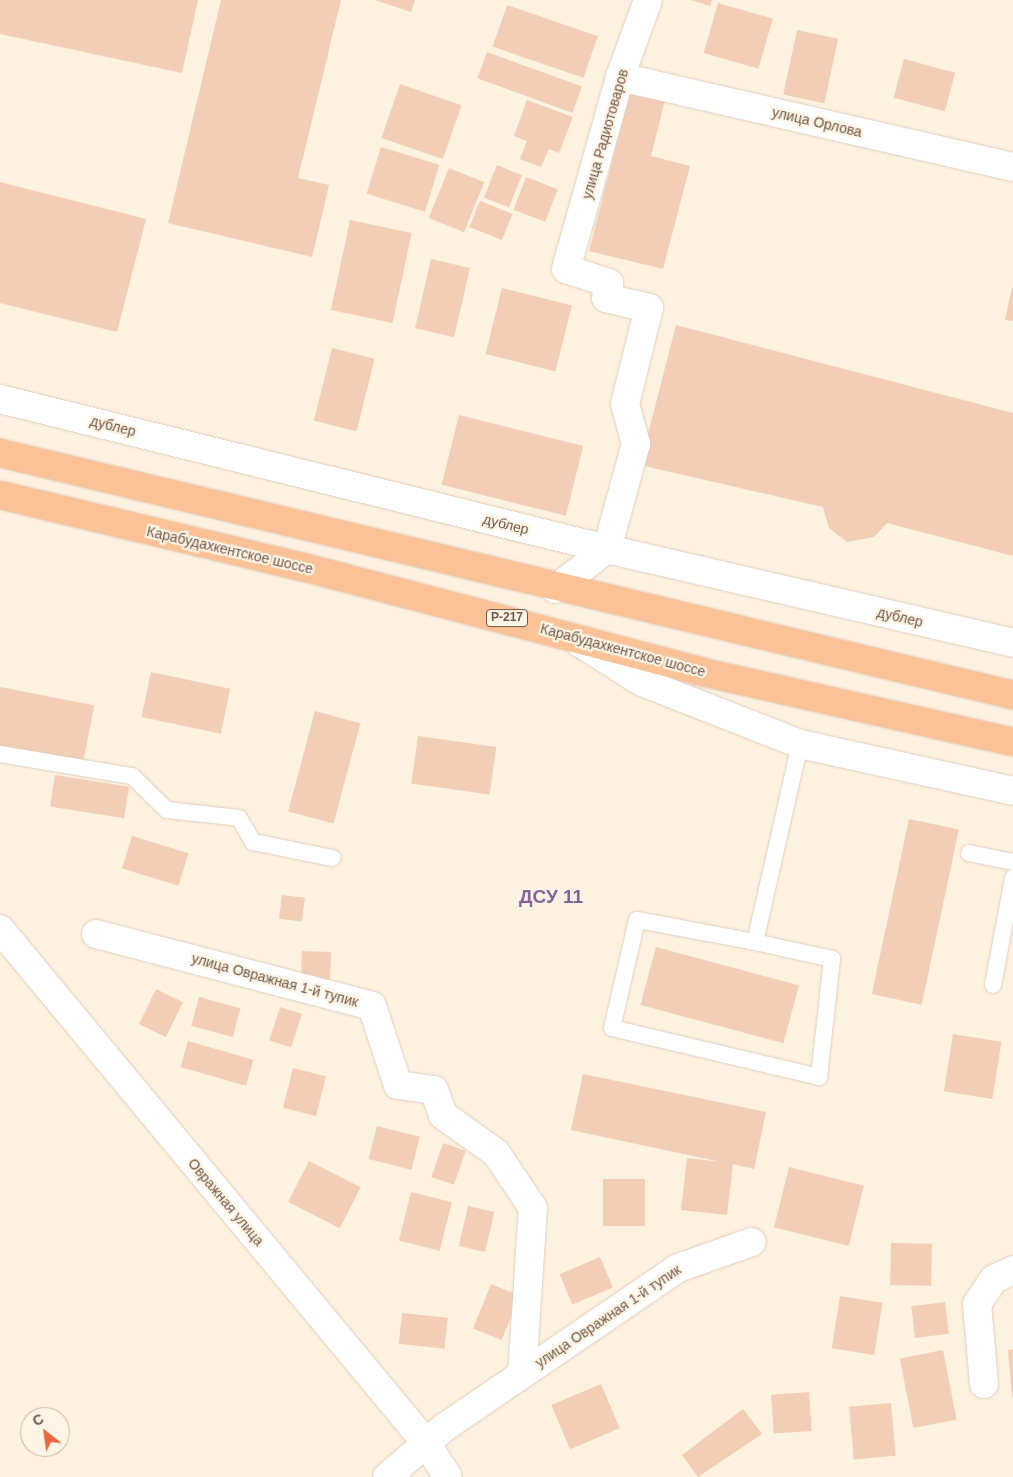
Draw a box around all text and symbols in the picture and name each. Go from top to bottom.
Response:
street label: улица Радиотоваров [578,67,632,201]
street label: улица Орлова [770,103,864,141]
street label: дублер [88,412,138,440]
street label: дублер [481,510,531,538]
street label: Карабудахкентское шоссе [145,523,315,577]
street label: дублер [875,604,925,630]
road number: Р-217 [486,608,528,628]
street label: Карабудахкентское шоссе [539,620,707,680]
district label: ДСУ 11 [519,886,583,908]
street label: улица Овражная 1-й тупик [190,950,360,1010]
street label: Овражная улица [185,1155,267,1249]
street label: улица Овражная 1-й тупик [532,1261,684,1371]
north arrow [20,1407,70,1457]
text: С [30,1410,46,1429]

